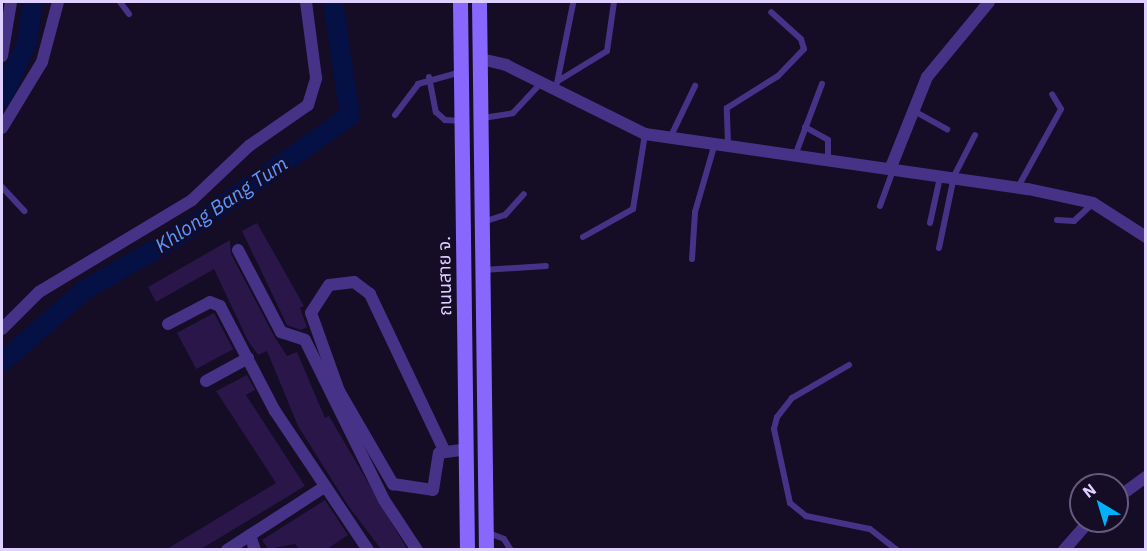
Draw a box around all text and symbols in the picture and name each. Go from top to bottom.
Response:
water label: Khlong Bang Tum [150,151,292,257]
street label: ถนนสาย จ. [434,236,456,316]
north arrow [1069,473,1129,533]
text: N [1078,479,1100,502]

